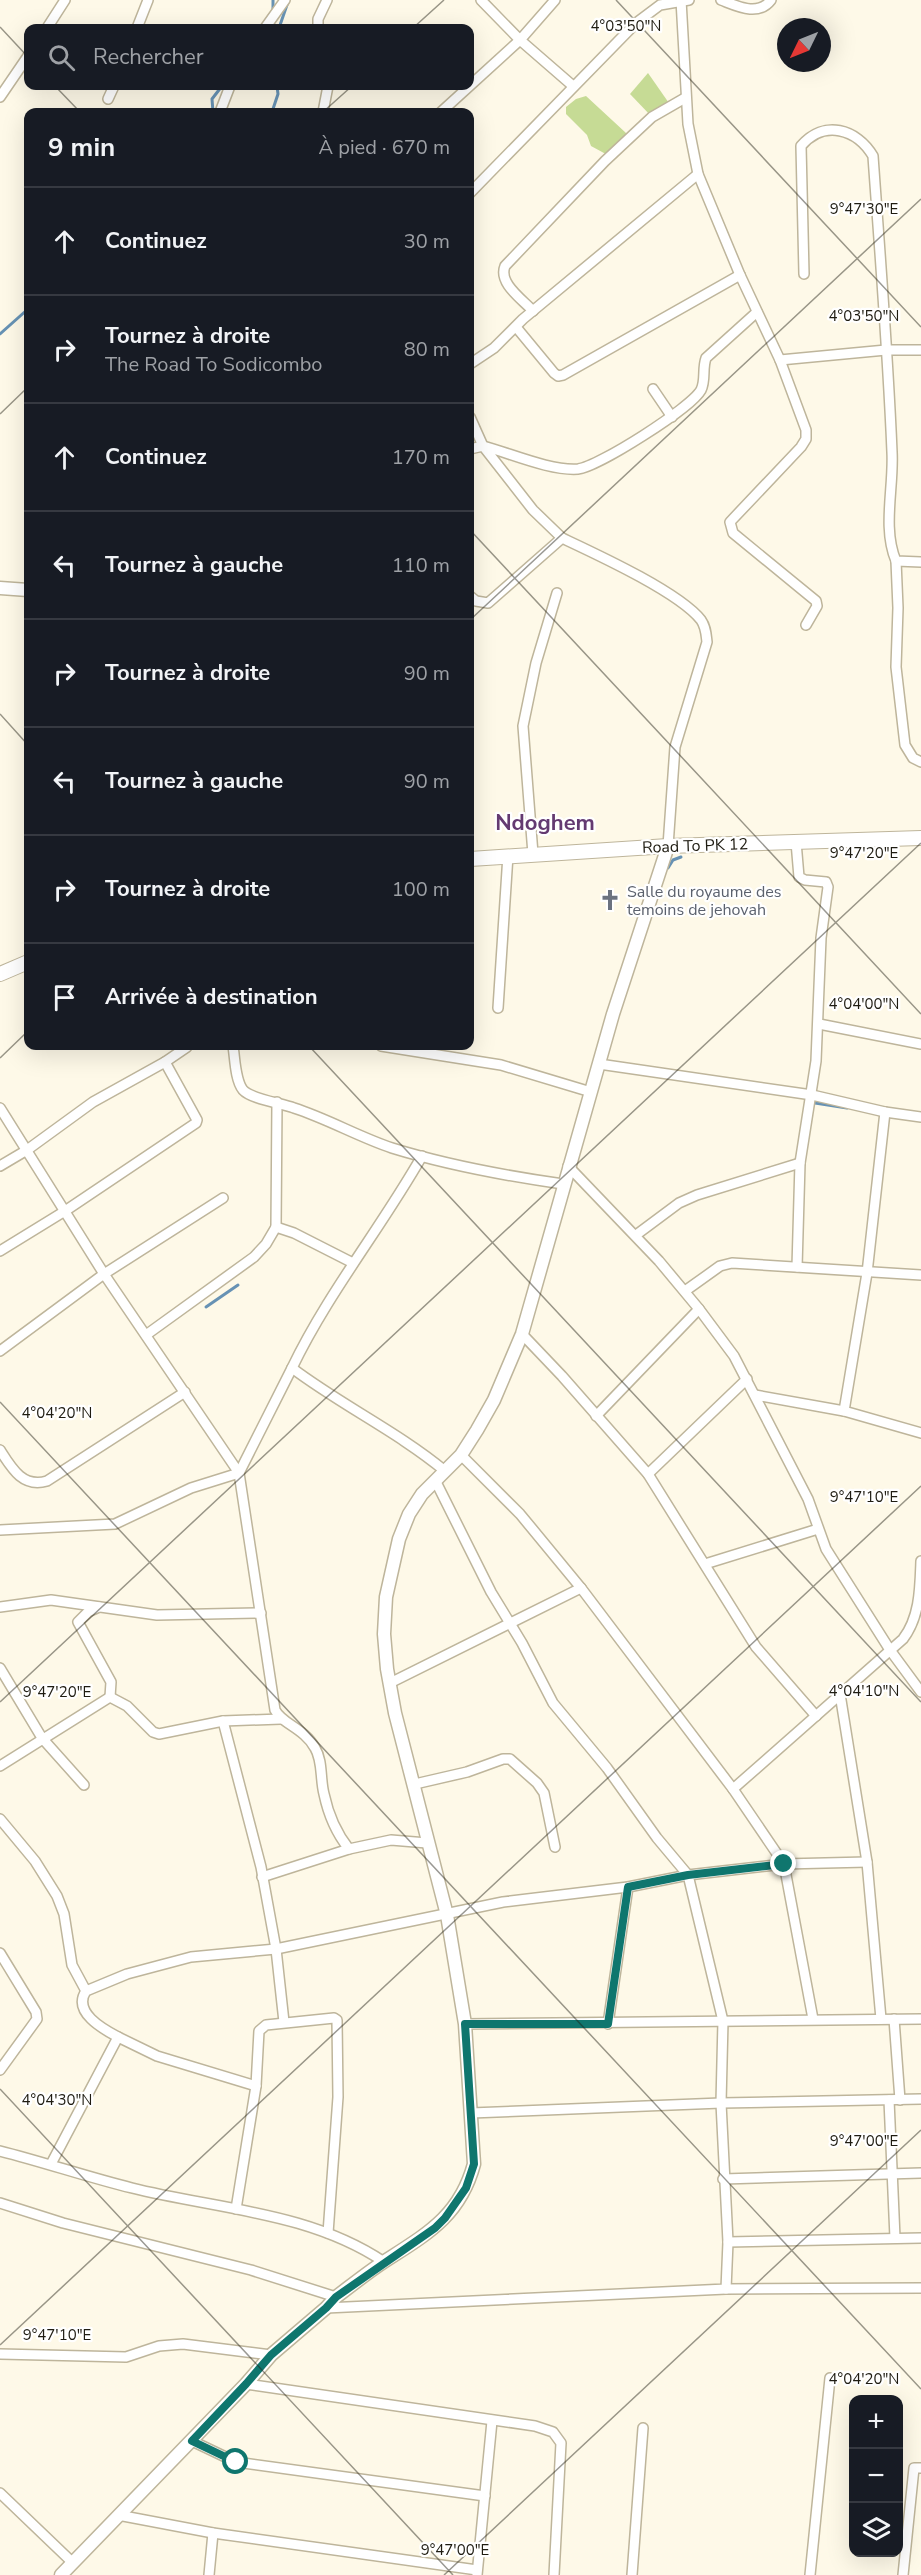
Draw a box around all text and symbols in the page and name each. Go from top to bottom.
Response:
text: 4°03'50"N [591,16,661,36]
north arrow [777,18,831,72]
search box [24,24,474,90]
icon: search [45,41,78,74]
text: Rechercher [93,42,204,72]
text: 9 min [48,130,115,165]
text: À pied · 670 m [319,134,450,161]
text: 9°47'30"E [830,199,898,219]
icon: ahead [48,225,81,258]
text: Continuez [105,226,207,256]
text: 30 m [404,228,450,255]
text: 4°03'50"N [829,306,899,326]
text: Tournez à droite [105,321,270,351]
icon: right [48,333,81,366]
text: 80 m [404,336,450,363]
text: The Road To Sodicombo [105,351,322,378]
icon: ahead [48,441,81,474]
text: Continuez [105,442,207,472]
text: 170 m [392,444,450,471]
icon: left [48,549,81,582]
text: Tournez à gauche [105,550,283,580]
text: 110 m [392,552,450,579]
icon: right [48,657,81,690]
text: Tournez à droite [105,658,270,688]
text: 90 m [404,660,450,687]
icon: left [48,765,81,798]
text: Tournez à gauche [105,766,283,796]
text: 90 m [404,768,450,795]
district label: Ndoghem [495,808,595,838]
street label: Road To PK 12 [642,833,748,859]
text: 9°47'20"E [830,843,898,863]
icon: right [48,873,81,906]
text: Tournez à droite [105,874,270,904]
text: 100 m [392,876,450,903]
place label: Salle du royaume des temoins de jehovah [627,881,782,921]
church icon: Salle du royaume des temoins de jehovah [598,888,622,912]
icon: arrive [48,981,81,1014]
text: Arrivée à destination [105,982,318,1012]
text: 4°04'00"N [829,994,899,1014]
text: 4°04'20"N [22,1403,92,1423]
text: 9°47'10"E [830,1487,898,1507]
text: 4°04'10"N [829,1681,899,1701]
text: 9°47'20"E [23,1682,91,1702]
route end [770,1850,796,1876]
text: 4°04'30"N [22,2090,92,2110]
text: 9°47'00"E [830,2131,898,2151]
text: 9°47'10"E [23,2325,91,2345]
text: 4°04'20"N [829,2369,899,2389]
map controls [849,2395,903,2557]
button: + [849,2395,903,2449]
route start [222,2448,248,2474]
button: − [849,2449,903,2503]
button: layers [849,2503,903,2557]
text: 9°47'00"E [421,2540,489,2560]

